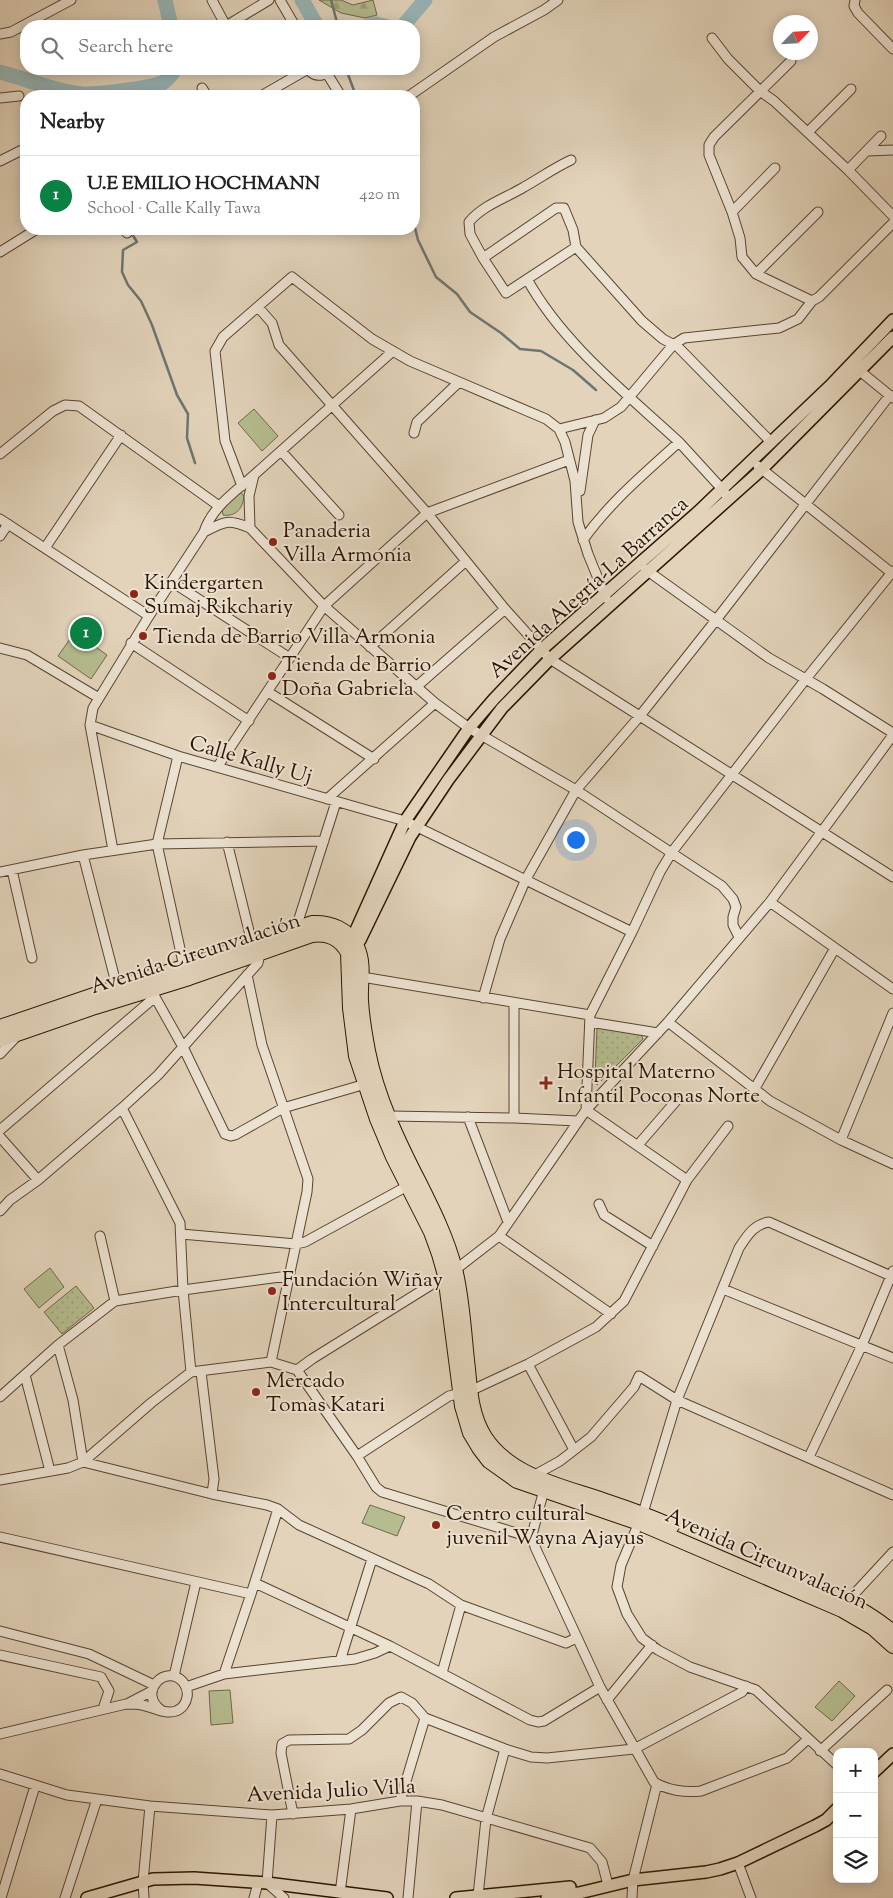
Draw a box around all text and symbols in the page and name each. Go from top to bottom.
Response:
north arrow [773,15,818,60]
search box [20,20,420,75]
icon: search [38,34,66,62]
text: Search here [78,34,173,61]
text: Nearby [40,108,105,138]
text: U.E EMILIO HOCHMANN [87,171,320,198]
text: 1 [53,184,59,207]
text: 420 m [359,184,400,207]
text: School · Calle Kally Tawa [87,198,261,221]
street label: Avenida Alegría-La Barranca [483,490,696,687]
place label: Panaderia Villa Armonia [283,517,412,571]
marker: Panaderia Villa Armonia [267,536,279,548]
place label: Kindergarten Sumaj Rikchariy [144,569,294,623]
marker: Kindergarten Sumaj Rikchariy [128,588,140,600]
pin: 1 [70,614,102,652]
place label: Tienda de Barrio Villa Armonia [153,623,436,653]
marker: Tienda de Barrio Villa Armonia [137,630,149,642]
place label: Tienda de Barrio Doña Gabriela [282,651,431,705]
marker: Tienda de Barrio Doña Gabriela [266,670,278,682]
street label: Calle Kally Uj [186,729,315,793]
your location [563,827,589,853]
street label: Avenida Circunvalación [87,907,305,1003]
place label: Hospital Materno Infantil Poconas Norte [557,1058,760,1112]
marker: Hospital Materno Infantil Poconas Norte [539,1076,553,1090]
place label: Fundación Wiñay Intercultural [282,1266,443,1320]
marker: Fundación Wiñay Intercultural [266,1285,278,1297]
place label: Mercado Tomas Katari [266,1367,385,1421]
marker: Mercado Tomas Katari [250,1386,262,1398]
place label: Centro cultural juvenil Wayna Ajayus [446,1500,644,1554]
street label: Avenida Circunvalación [660,1502,872,1618]
marker: Centro cultural juvenil Wayna Ajayus [430,1519,442,1531]
map controls [833,1748,878,1883]
button: + [833,1748,878,1793]
street label: Avenida Julio Villa [246,1773,417,1811]
button: − [833,1793,878,1838]
button: layers [833,1838,878,1883]

